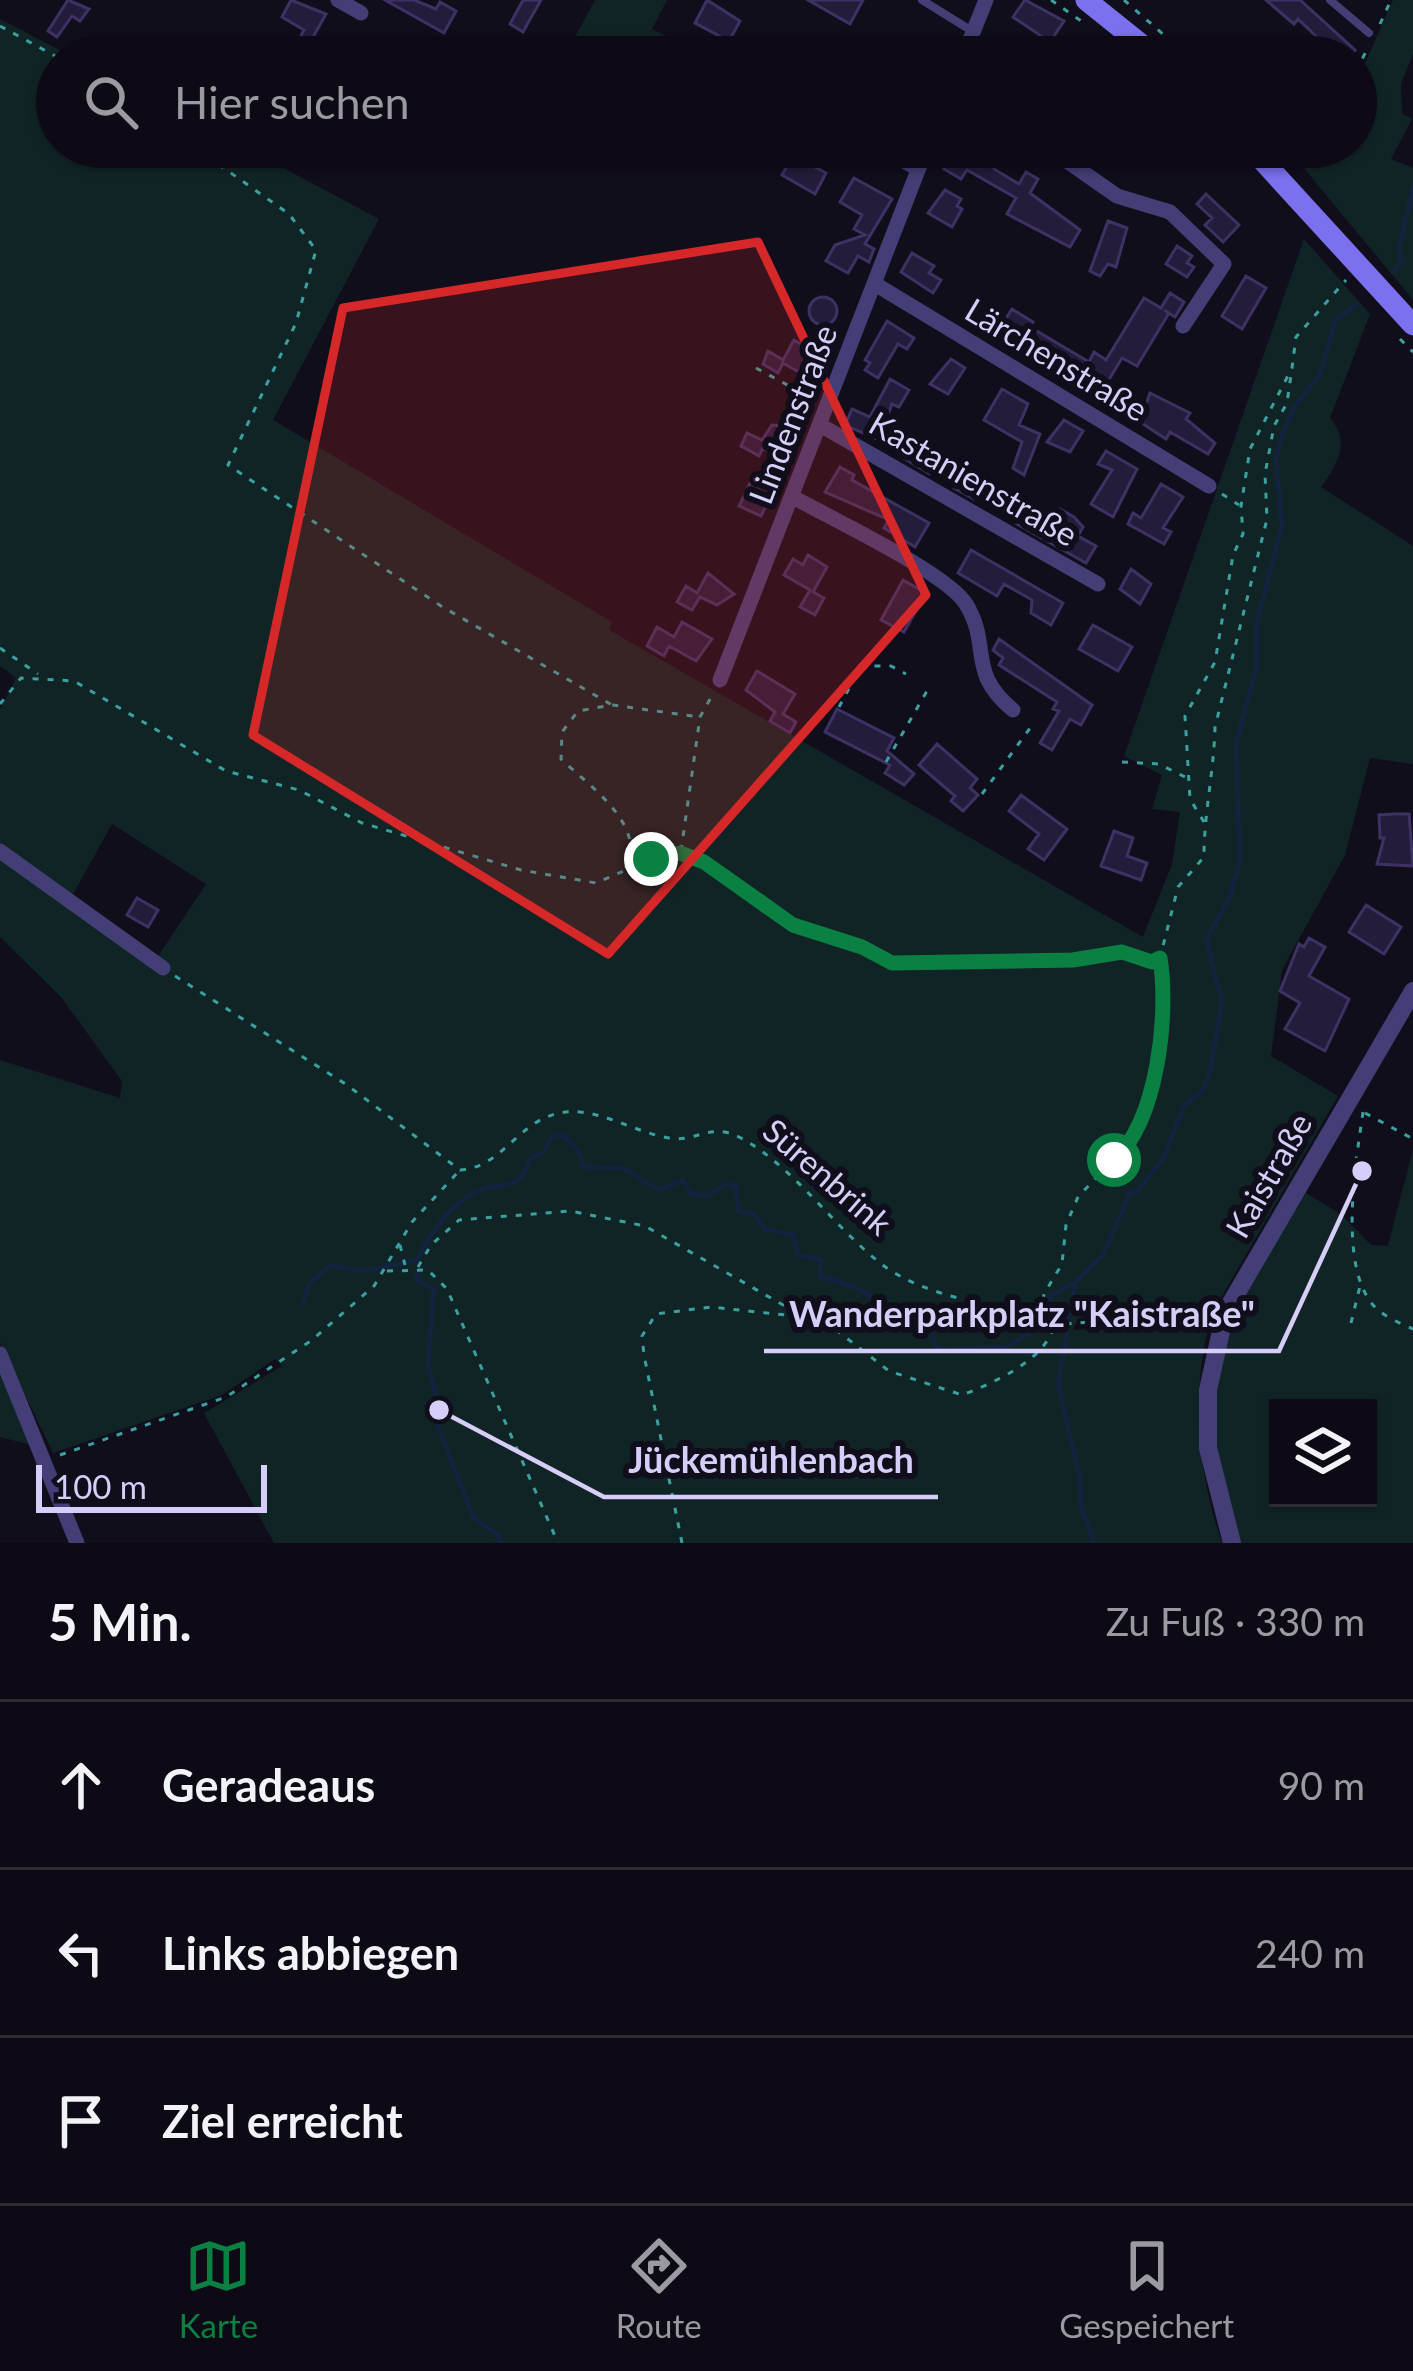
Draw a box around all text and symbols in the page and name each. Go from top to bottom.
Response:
search box [36,36,1377,168]
icon: search [78,69,144,135]
text: Hier suchen [174,75,410,129]
street label: Lärchenstraße [959,289,1155,429]
street label: Lindenstraße [740,319,844,509]
street label: Kastanienstraße [863,402,1085,554]
route end [624,832,678,886]
street label: Kaistraße [1216,1106,1320,1244]
street label: Sürenbrink [756,1109,900,1243]
route start [1087,1133,1141,1187]
callout: Wanderparkplatz "Kaistraße" [764,1279,1279,1351]
text: Wanderparkplatz "Kaistraße" [789,1291,1255,1335]
map controls [1269,1399,1377,1507]
button: layers [1269,1399,1377,1507]
callout: Jückemühlenbach [604,1425,938,1497]
text: Jückemühlenbach [628,1437,914,1481]
scale bar [36,1459,267,1512]
text: 100 m [54,1466,147,1506]
text: 5 Min. [48,1591,192,1652]
text: Zu Fuß · 330 m [1106,1598,1365,1644]
icon: ahead [48,1752,114,1818]
text: Geradeaus [162,1758,375,1812]
text: 90 m [1278,1762,1365,1808]
icon: left [48,1920,114,1986]
text: Links abbiegen [162,1926,459,1980]
text: 240 m [1255,1930,1365,1976]
icon: arrive [48,2088,114,2154]
text: Ziel erreicht [162,2094,403,2148]
tab: Karte [179,2233,258,2345]
tab: Route [616,2233,702,2345]
tab: Gespeichert [1059,2233,1234,2345]

